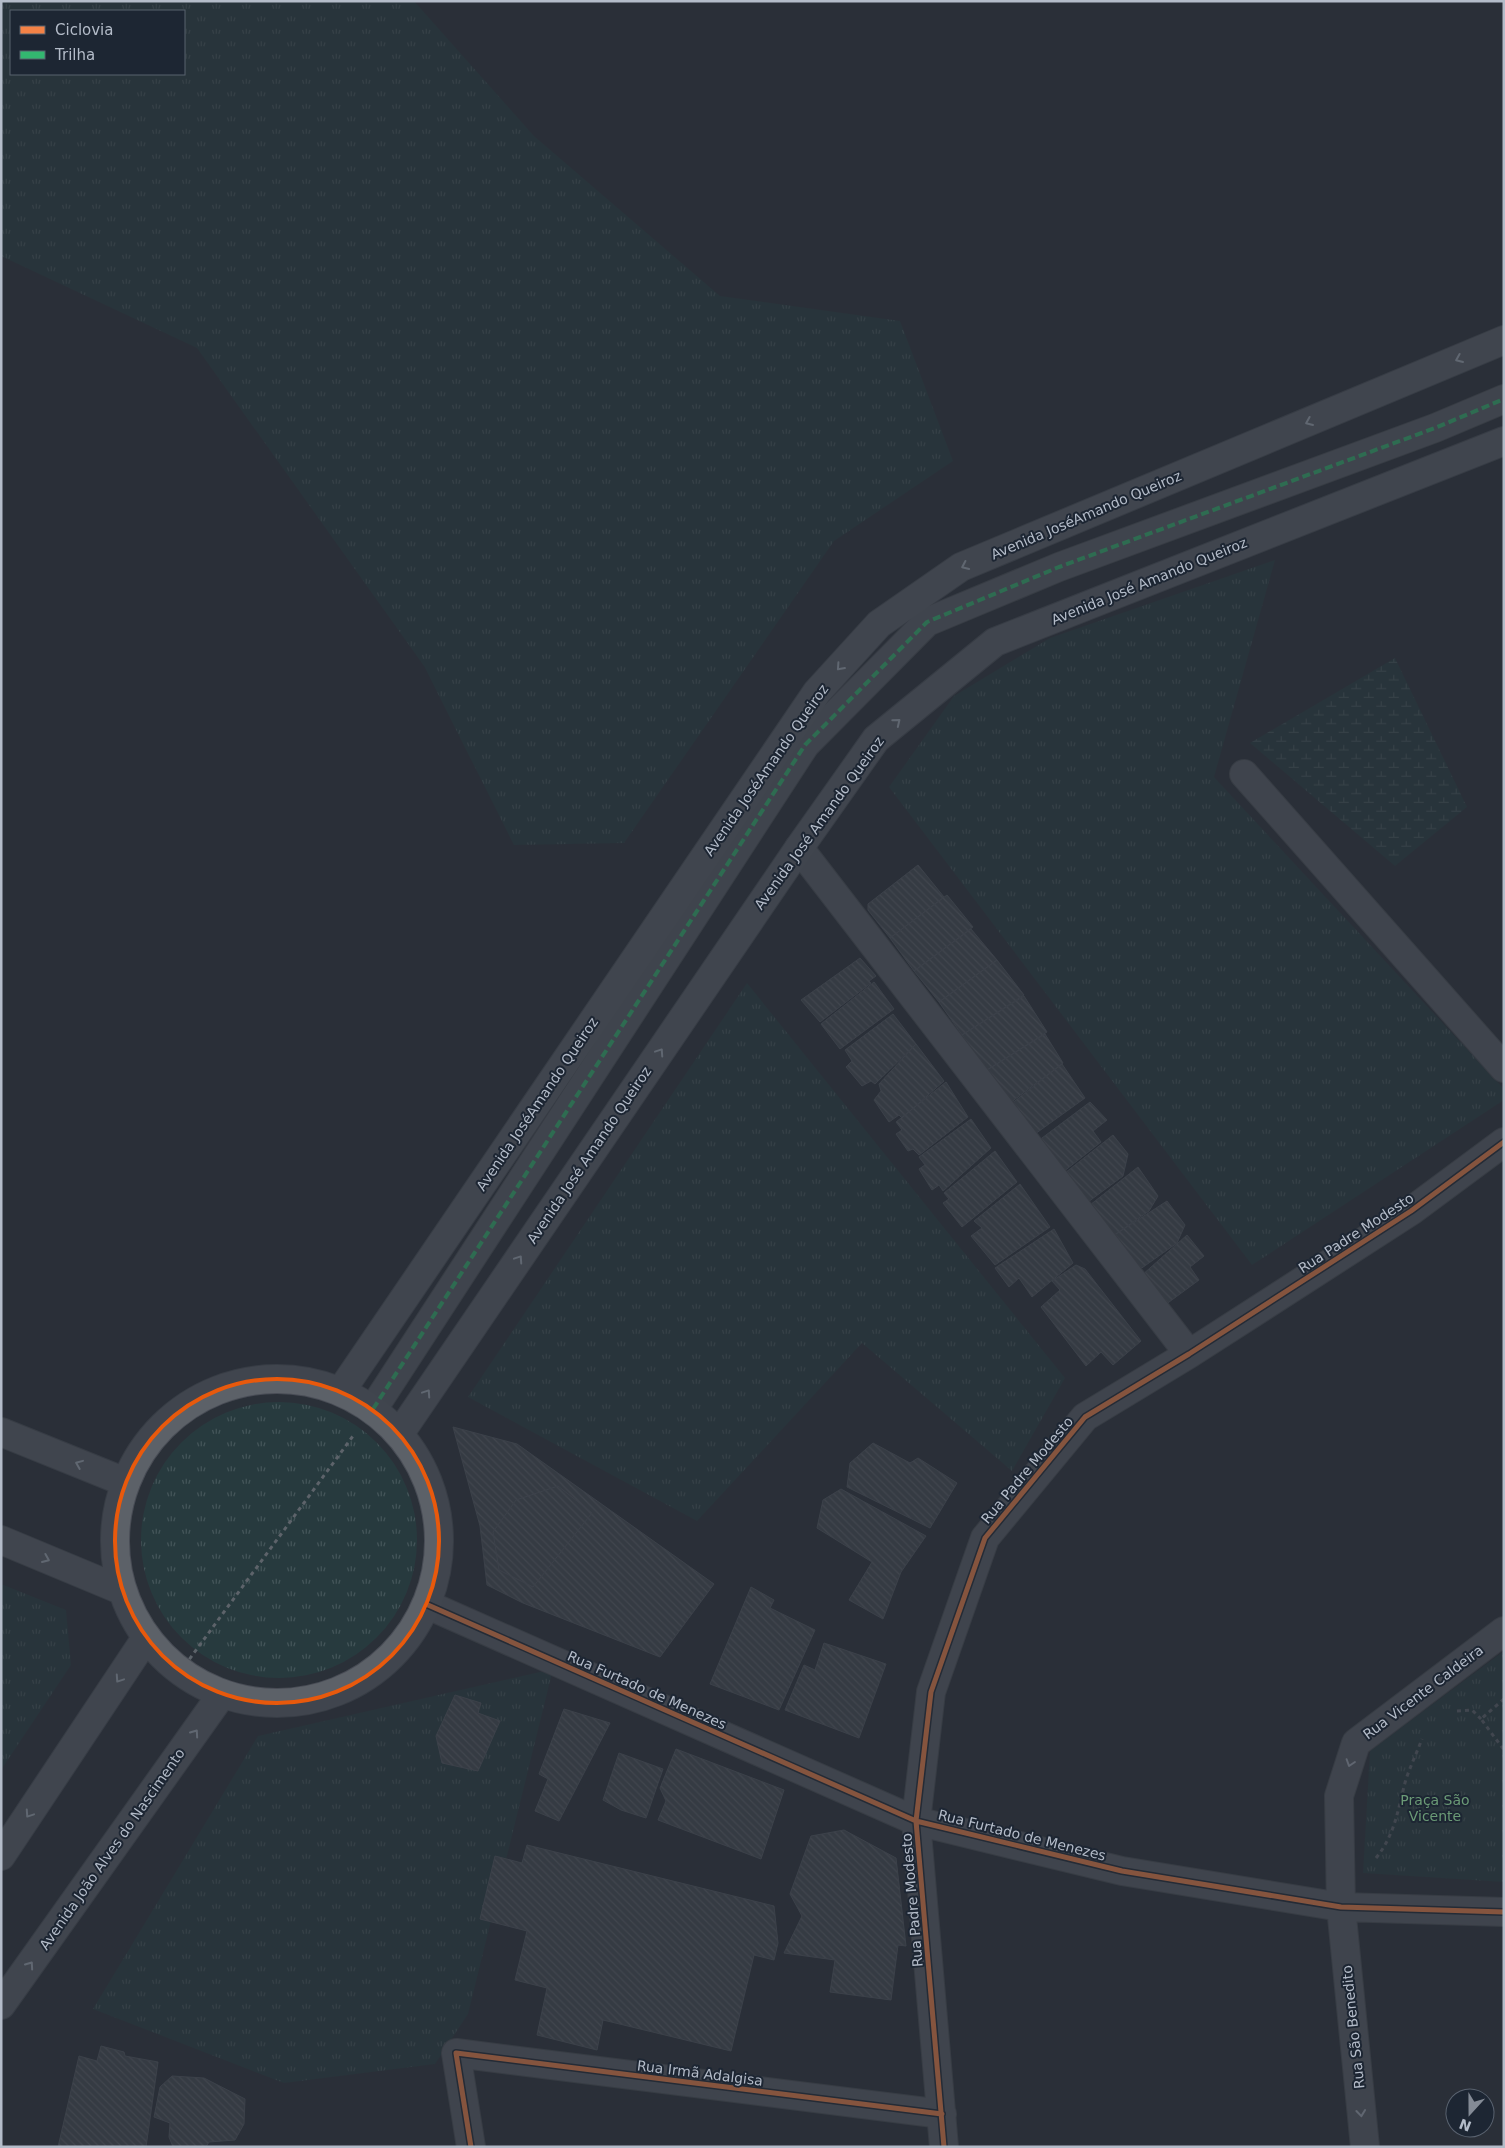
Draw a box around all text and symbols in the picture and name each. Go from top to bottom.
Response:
legend [10,10,185,75]
text: Ciclovia [55,21,113,39]
text: Trilha [54,46,95,64]
one-way arrow [1455,353,1464,364]
one-way arrow [1305,415,1314,426]
street label: Avenida JoséAmando Queiroz [988,468,1184,562]
street label: Avenida José Amando Queiroz [1049,534,1249,628]
one-way arrow [961,560,970,570]
one-way arrow [837,662,846,671]
street label: Avenida JoséAmando Queiroz [701,681,831,859]
one-way arrow [891,719,900,728]
street label: Avenida José Amando Queiroz [751,733,887,913]
street label: Avenida JoséAmando Queiroz [473,1014,601,1194]
one-way arrow [653,1048,663,1057]
street label: Avenida José Amando Queiroz [524,1064,654,1246]
street label: Rua Padre Modesto [1295,1190,1417,1276]
one-way arrow [513,1255,522,1264]
one-way arrow [421,1389,430,1399]
street label: Rua Padre Modesto [978,1413,1076,1527]
one-way arrow [75,1459,84,1470]
one-way arrow [41,1553,50,1563]
street label: Rua Vicente Caldeira [1360,1642,1486,1742]
street label: Rua Furtado de Menezes [565,1648,729,1732]
one-way arrow [116,1673,125,1682]
one-way arrow [189,1729,198,1739]
street label: Avenida João Alves do Nascimento [36,1745,188,1953]
one-way arrow [1345,1758,1355,1766]
park label: Praça São Vicente [1400,1792,1470,1824]
street label: Rua Furtado de Menezes [936,1806,1108,1864]
one-way arrow [26,1808,35,1818]
street label: Rua Padre Modesto [898,1832,926,1968]
one-way arrow [24,1962,32,1971]
street label: Rua São Benedito [1339,1964,1367,2090]
street label: Rua Irmã Adalgisa [636,2057,764,2089]
north arrow [1445,2088,1495,2138]
one-way arrow [1356,2109,1367,2117]
text: N [1457,2116,1474,2135]

